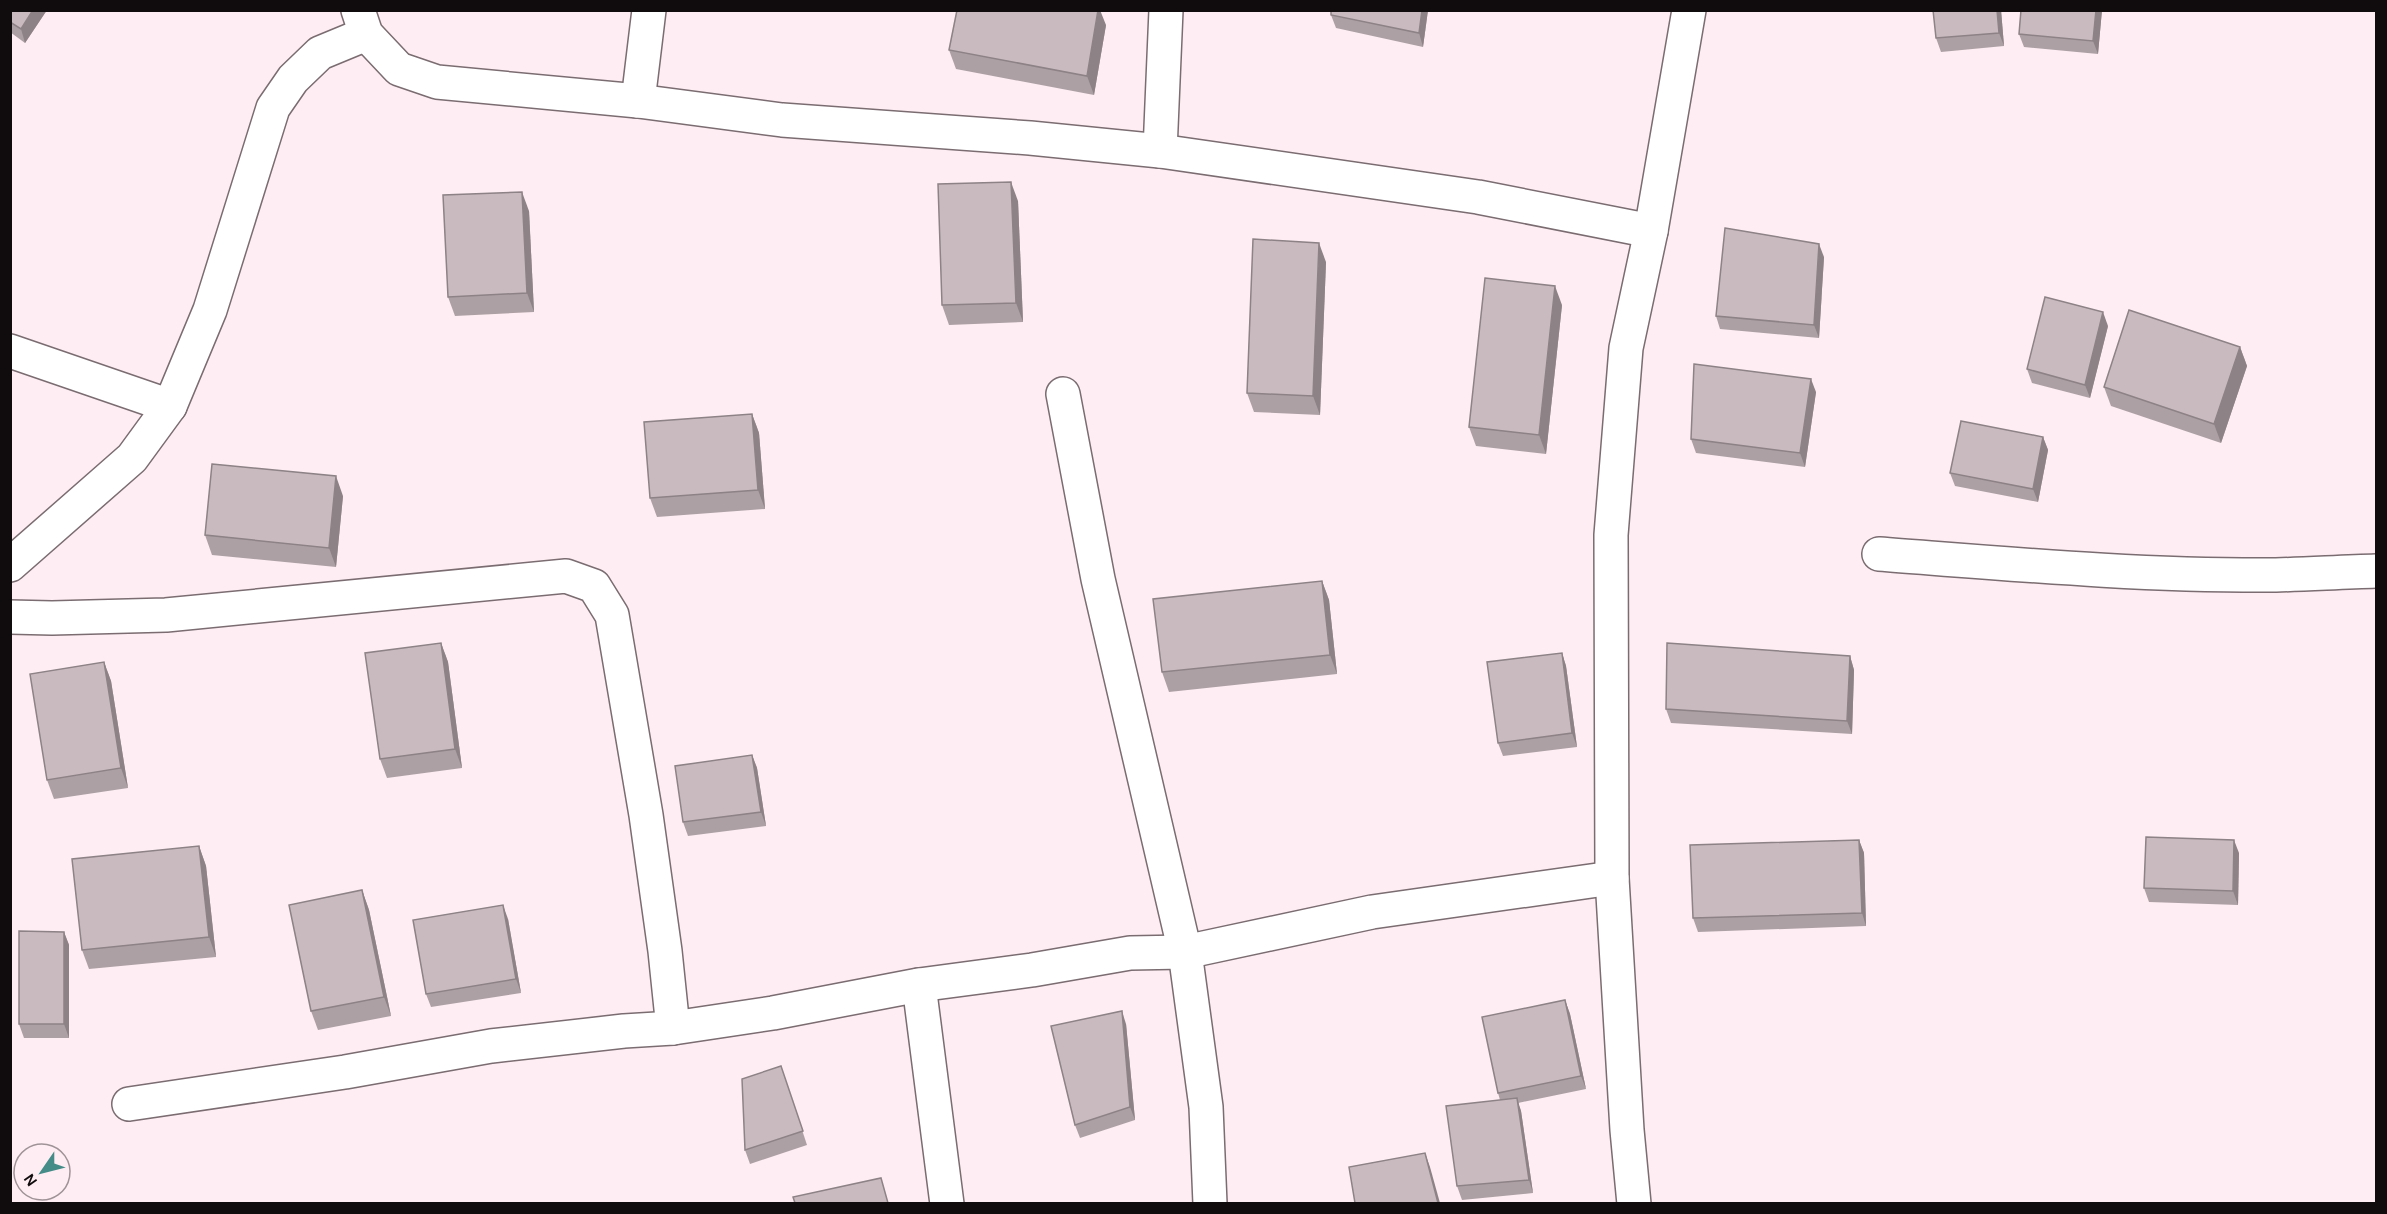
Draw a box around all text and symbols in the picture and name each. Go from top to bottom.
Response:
north arrow [12,1142,72,1202]
text: N [19,1170,41,1190]

